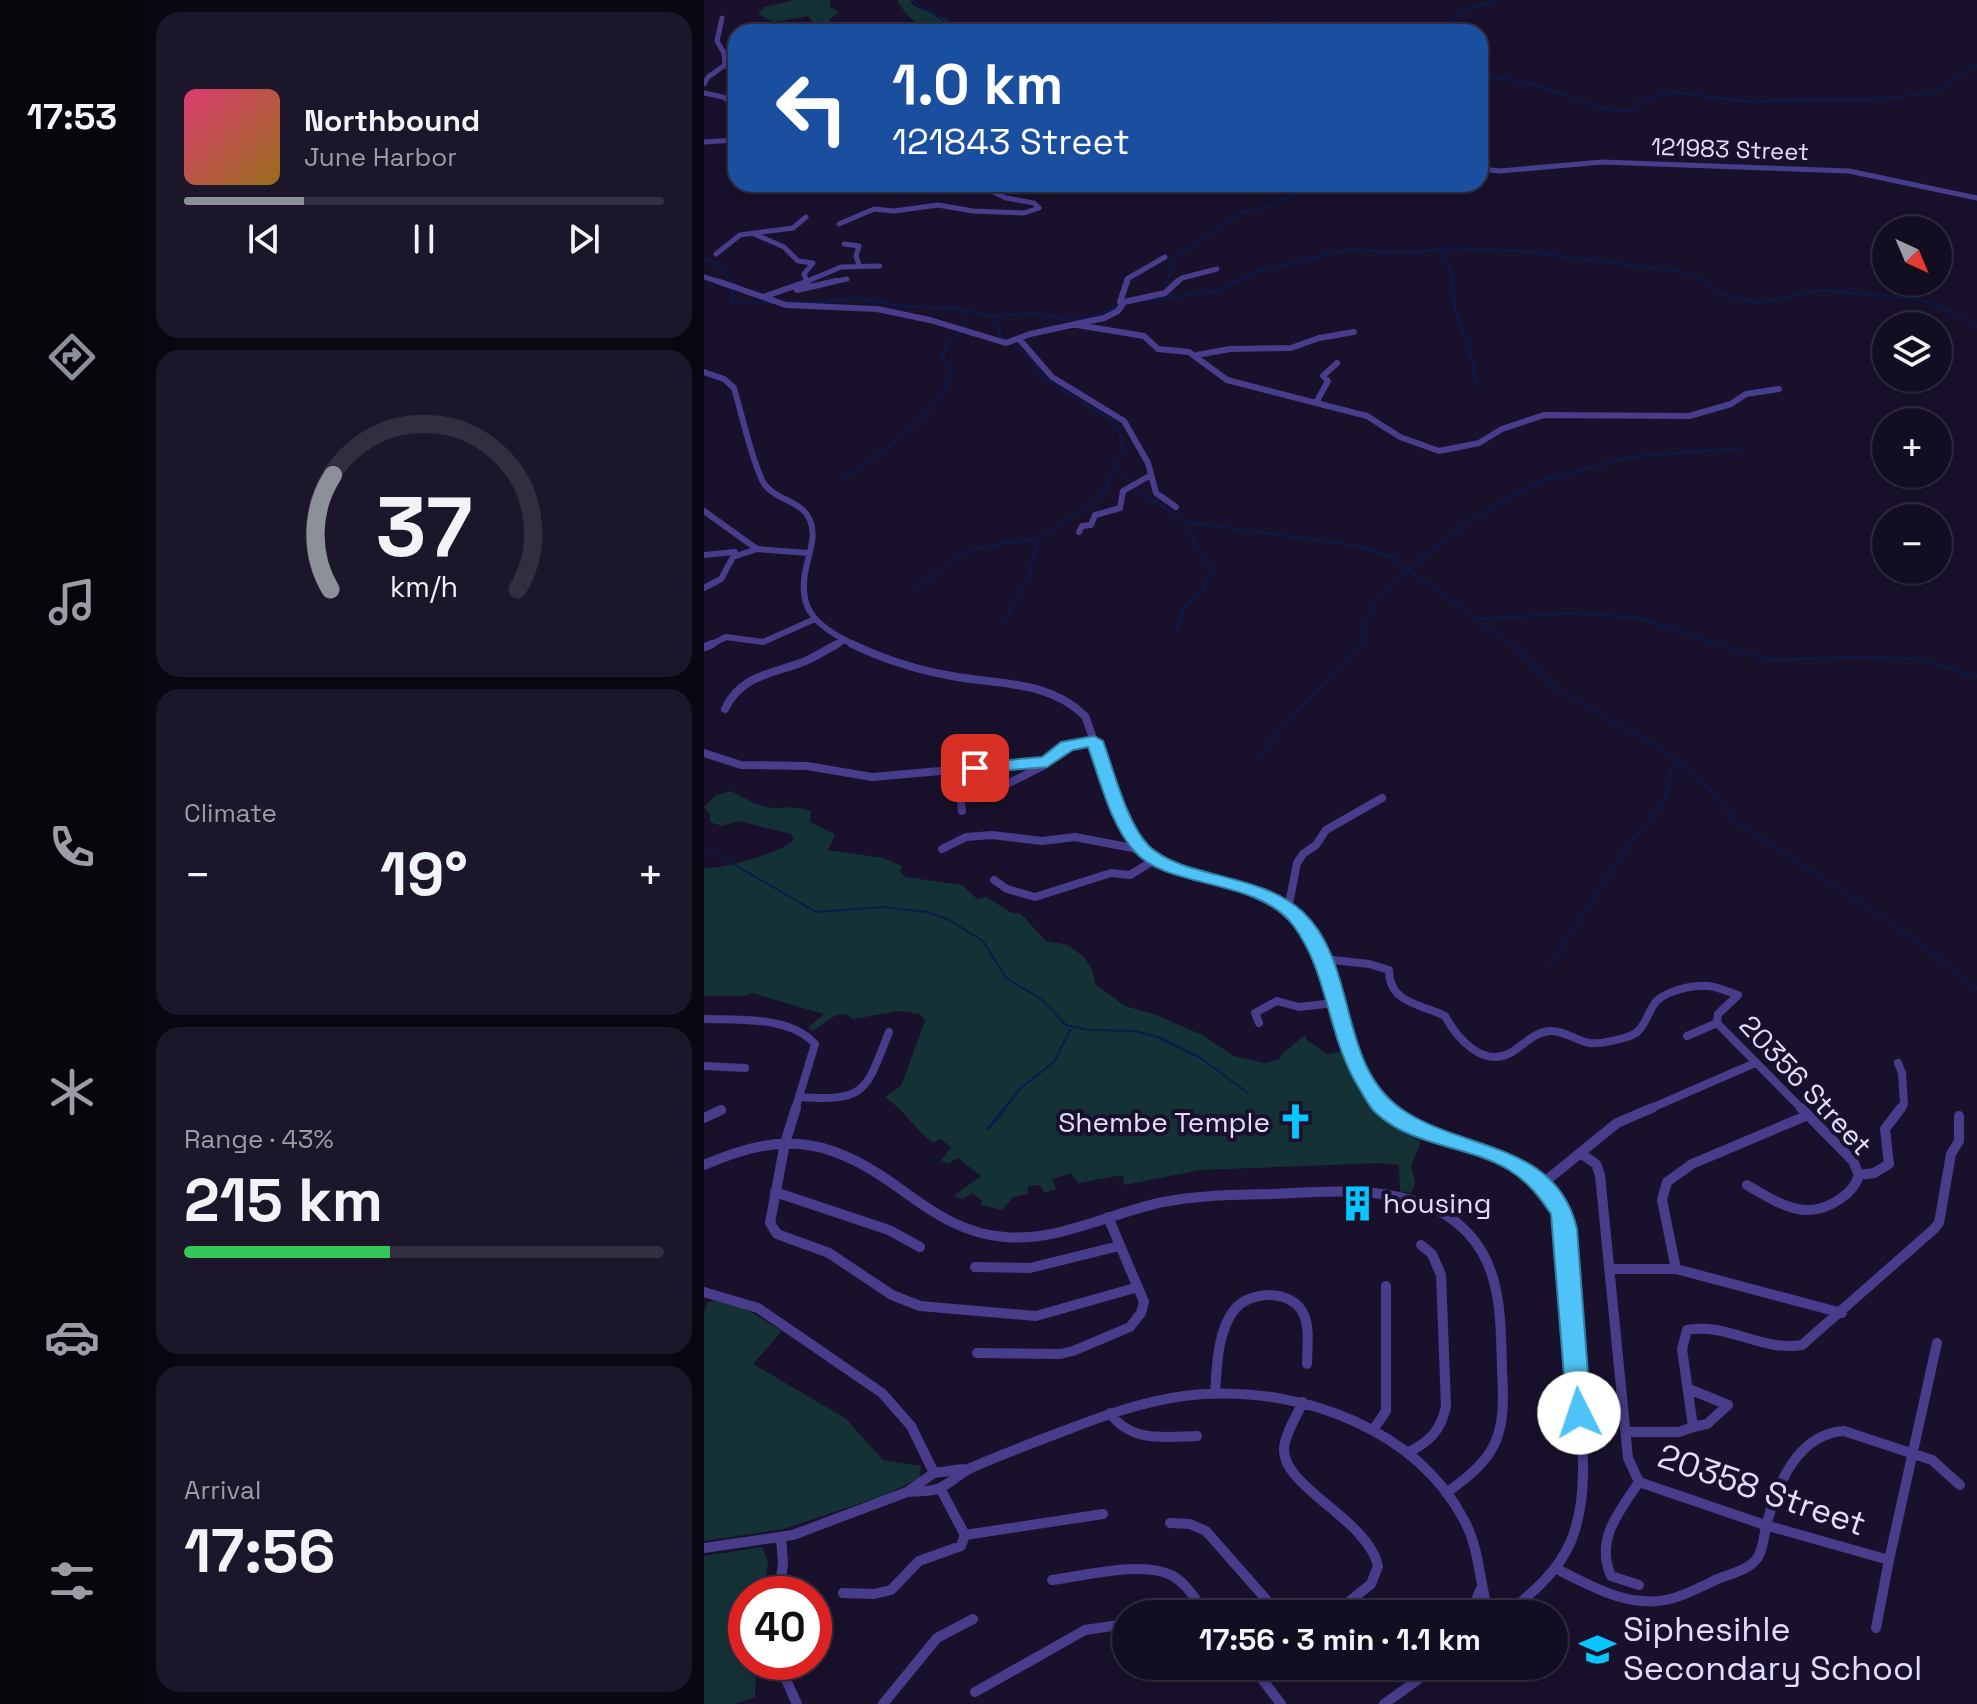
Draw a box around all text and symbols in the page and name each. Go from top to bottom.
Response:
text: 1.0 km [892,49,1063,120]
icon: left [760,56,864,160]
text: 17:53 [27,94,117,140]
text: Northbound [304,101,480,140]
text: 121843 Street [892,119,1130,165]
street label: 121983 Street [1650,131,1810,167]
text: June Harbor [304,140,457,174]
north arrow [1872,216,1952,296]
map controls [1872,216,1952,584]
icon: previous [242,217,286,261]
icon: pause [402,217,446,261]
icon: next [562,217,606,261]
button: layers [1872,312,1952,392]
icon: directions [44,329,100,385]
button: + [1872,408,1952,488]
text: 37 [376,473,472,579]
button: − [1872,504,1952,584]
text: km/h [390,569,458,605]
icon: music [44,574,100,630]
pin [941,734,1009,802]
icon: arrive [953,746,997,790]
text: Climate [184,796,277,830]
icon: phone [44,819,100,875]
text: 19° [380,836,468,913]
text: − [184,847,211,903]
text: + [637,847,664,903]
street label: 20356 Street [1732,1007,1880,1163]
icon: climate [44,1064,100,1120]
church icon: Shembe Temple [1277,1103,1315,1141]
place label: Shembe Temple [1058,1104,1270,1140]
text: Range · 43% [184,1122,334,1156]
text: 215 km [184,1162,383,1239]
building icon: housing [1338,1184,1376,1222]
place label: housing [1383,1185,1491,1221]
icon: car [44,1309,100,1365]
position arrow [1537,1371,1621,1455]
street label: 20358 Street [1652,1434,1872,1546]
text: Arrival [184,1473,261,1507]
text: 17:56 [184,1513,335,1590]
icon: filters [44,1553,100,1609]
speed limit sign: 40 [728,1576,832,1680]
place label: Siphesihle Secondary School [1623,1608,1922,1690]
text: 17:56 · 3 min · 1.1 km [1199,1620,1481,1659]
school or university icon: Siphesihle Secondary School [1578,1630,1616,1668]

